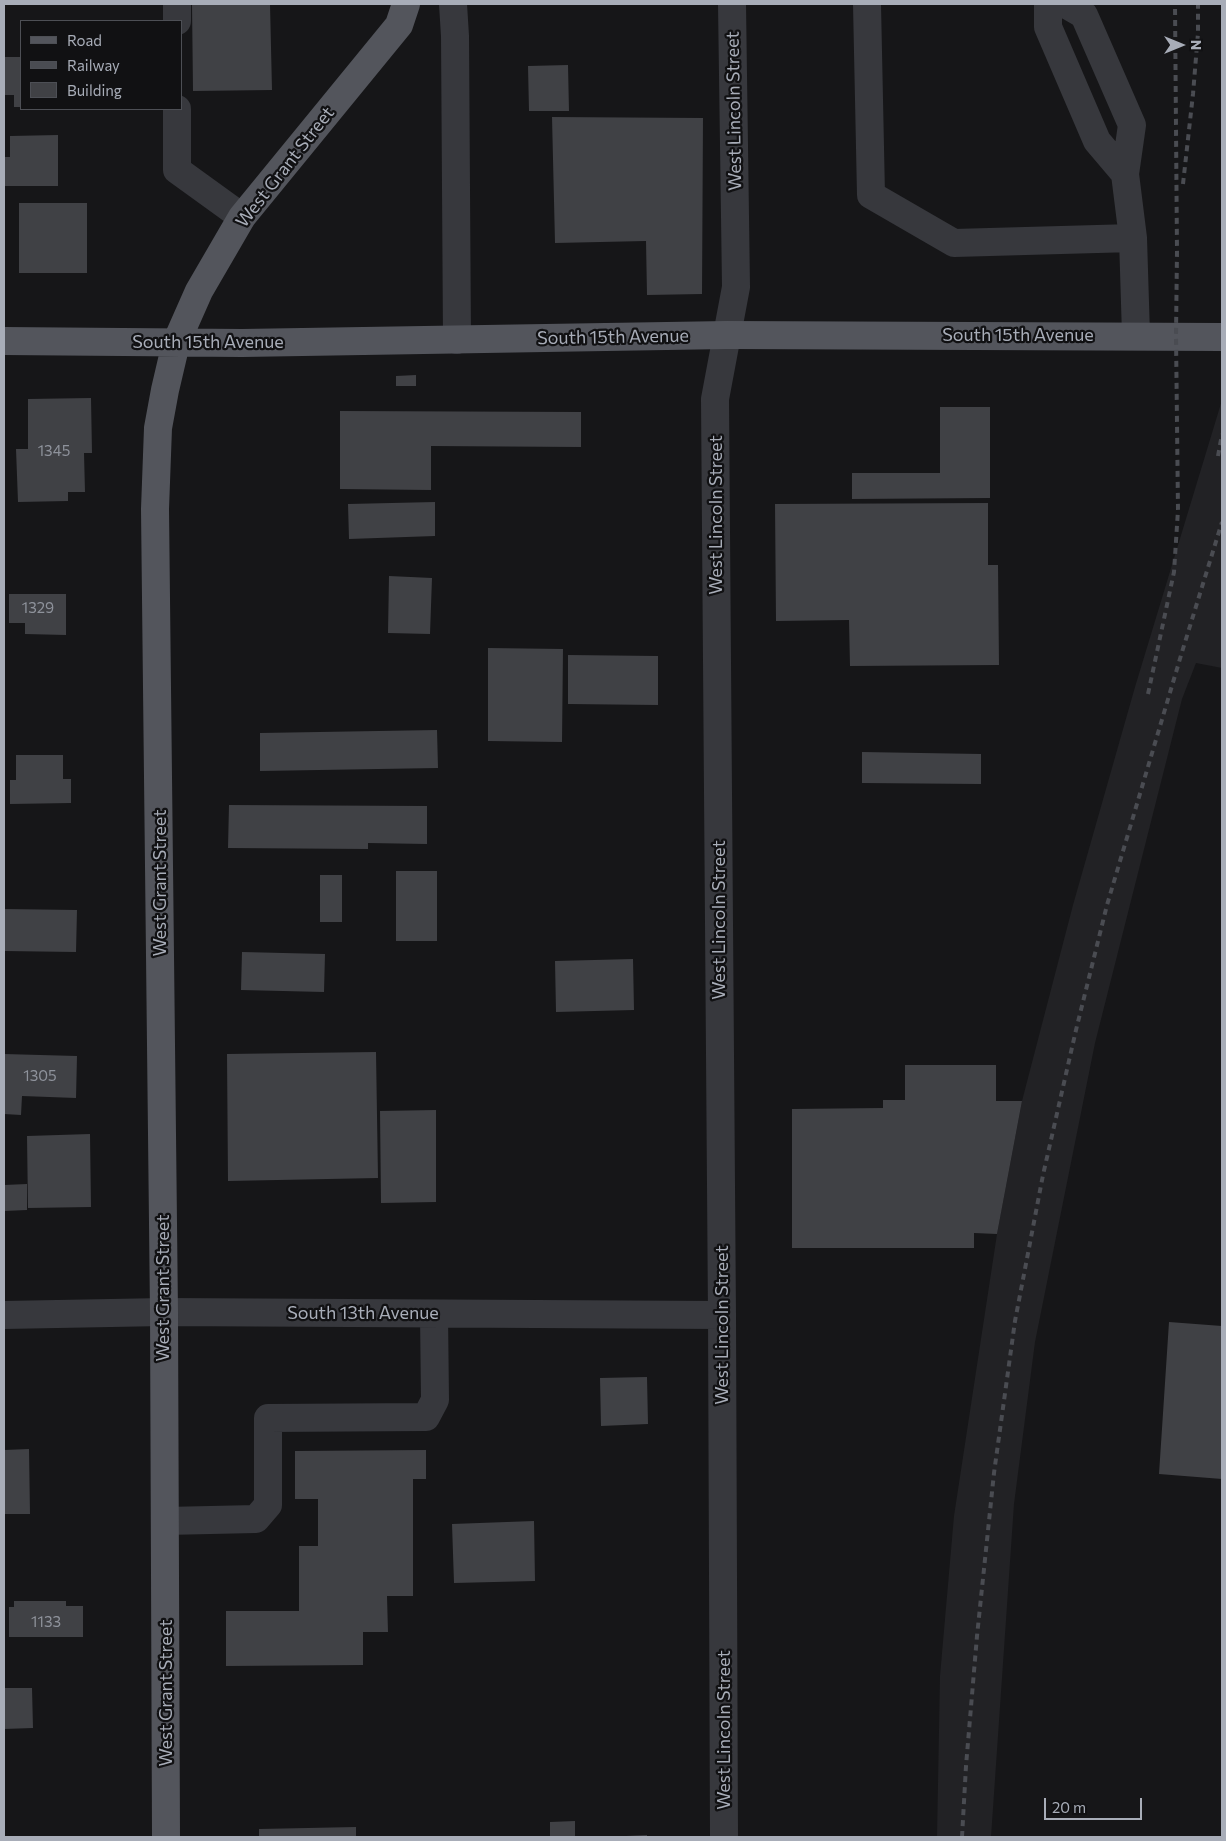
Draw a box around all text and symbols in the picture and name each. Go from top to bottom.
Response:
legend [20,20,182,110]
north arrow [1156,20,1206,70]
text: Road [67,31,102,49]
street label: West Lincoln Street [722,31,746,191]
text: N [1188,40,1205,50]
text: Railway [67,56,120,74]
text: Building [67,81,122,99]
street label: West Grant Street [231,102,339,232]
street label: South 15th Avenue [942,324,1094,346]
street label: South 15th Avenue [537,325,689,349]
street label: South 15th Avenue [132,331,284,353]
street label: West Lincoln Street [705,435,727,595]
house number: 1345 [38,442,70,460]
house number: 1329 [22,599,54,617]
street label: West Grant Street [149,809,171,957]
street label: West Lincoln Street [708,840,730,1000]
house number: 1305 [23,1067,57,1085]
street label: West Grant Street [152,1214,174,1362]
street label: West Lincoln Street [711,1245,733,1405]
street label: South 13th Avenue [287,1302,439,1324]
house number: 1133 [31,1613,61,1631]
street label: West Grant Street [155,1619,177,1767]
street label: West Lincoln Street [713,1650,735,1810]
scale bar [1046,1788,1144,1820]
text: 20 m [1052,1798,1086,1816]

